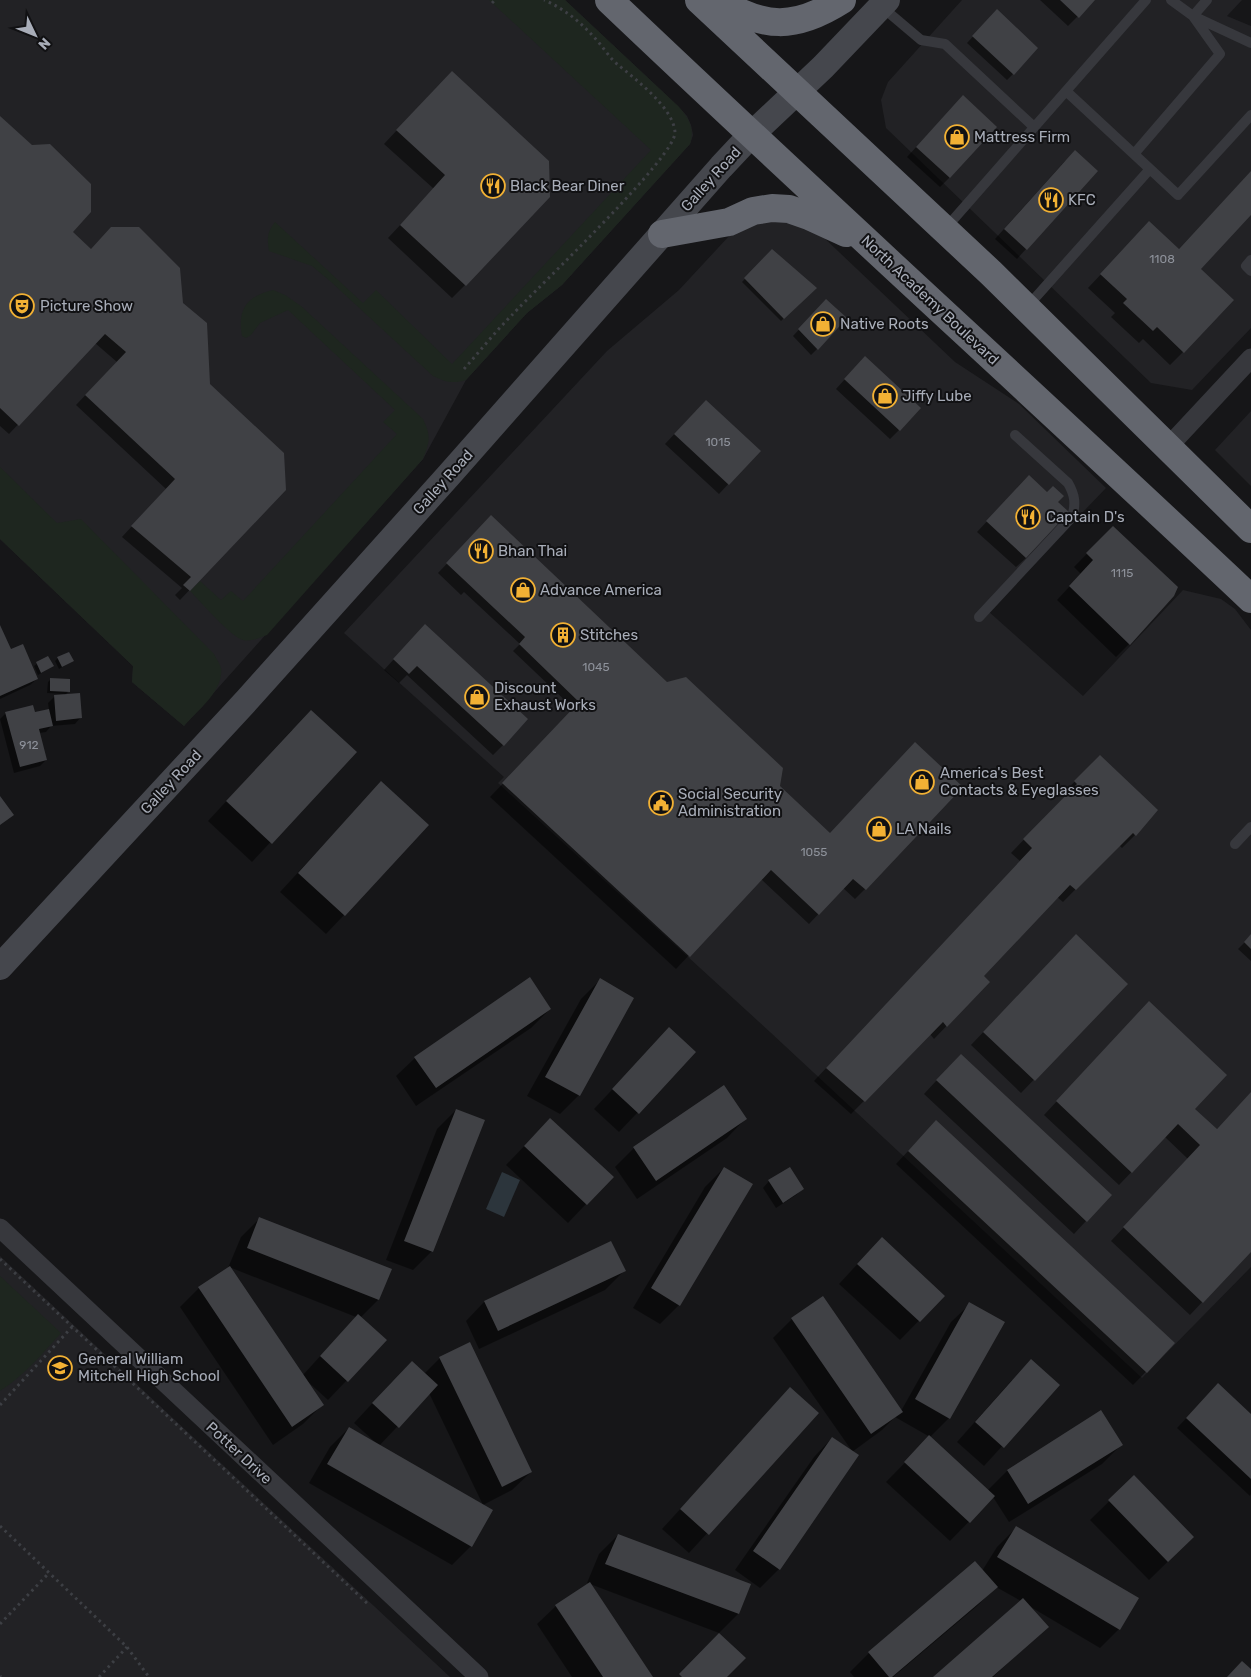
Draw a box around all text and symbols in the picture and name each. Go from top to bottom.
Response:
north arrow [10,10,60,60]
text: N [34,34,54,53]
shop icon: Mattress Firm [944,124,970,150]
place label: Mattress Firm [974,128,1070,146]
street label: Galley Road [677,143,745,215]
restaurant icon: Black Bear Diner [480,173,506,199]
place label: Black Bear Diner [510,177,625,195]
restaurant icon: KFC [1038,187,1064,213]
place label: KFC [1068,191,1096,209]
street label: North Academy Boulevard [857,231,1003,369]
house number: 1108 [1149,252,1175,266]
theatre icon: Picture Show [9,293,35,319]
place label: Picture Show [40,297,133,315]
shop icon: Native Roots [810,311,836,337]
place label: Native Roots [840,315,929,333]
shop icon: Jiffy Lube [872,383,898,409]
place label: Jiffy Lube [902,387,972,405]
house number: 1015 [705,435,731,449]
street label: Galley Road [409,446,477,518]
restaurant icon: Captain D's [1015,504,1041,530]
place label: Captain D's [1046,508,1125,526]
restaurant icon: Bhan Thai [468,538,494,564]
place label: Bhan Thai [498,542,567,560]
house number: 1115 [1111,566,1133,580]
shop icon: Advance America [510,577,536,603]
place label: Advance America [540,581,662,599]
building icon: Stitches [550,622,576,648]
place label: Stitches [580,626,639,644]
house number: 1045 [582,660,610,674]
place label: Discount Exhaust Works [494,679,596,714]
shop icon: Discount Exhaust Works [464,684,490,710]
house number: 912 [19,738,39,752]
street label: Galley Road [137,746,205,818]
place label: America's Best Contacts & Eyeglasses [940,764,1099,799]
shop icon: America's Best Contacts & Eyeglasses [909,769,935,795]
place label: Social Security Administration [678,785,782,820]
public building icon: Social Security Administration [648,790,674,816]
shop icon: LA Nails [866,816,892,842]
place label: LA Nails [896,820,952,838]
house number: 1055 [800,845,828,859]
place label: General William Mitchell High School [78,1350,220,1385]
school or university icon: General William Mitchell High School [47,1355,73,1381]
street label: Potter Drive [202,1418,276,1488]

